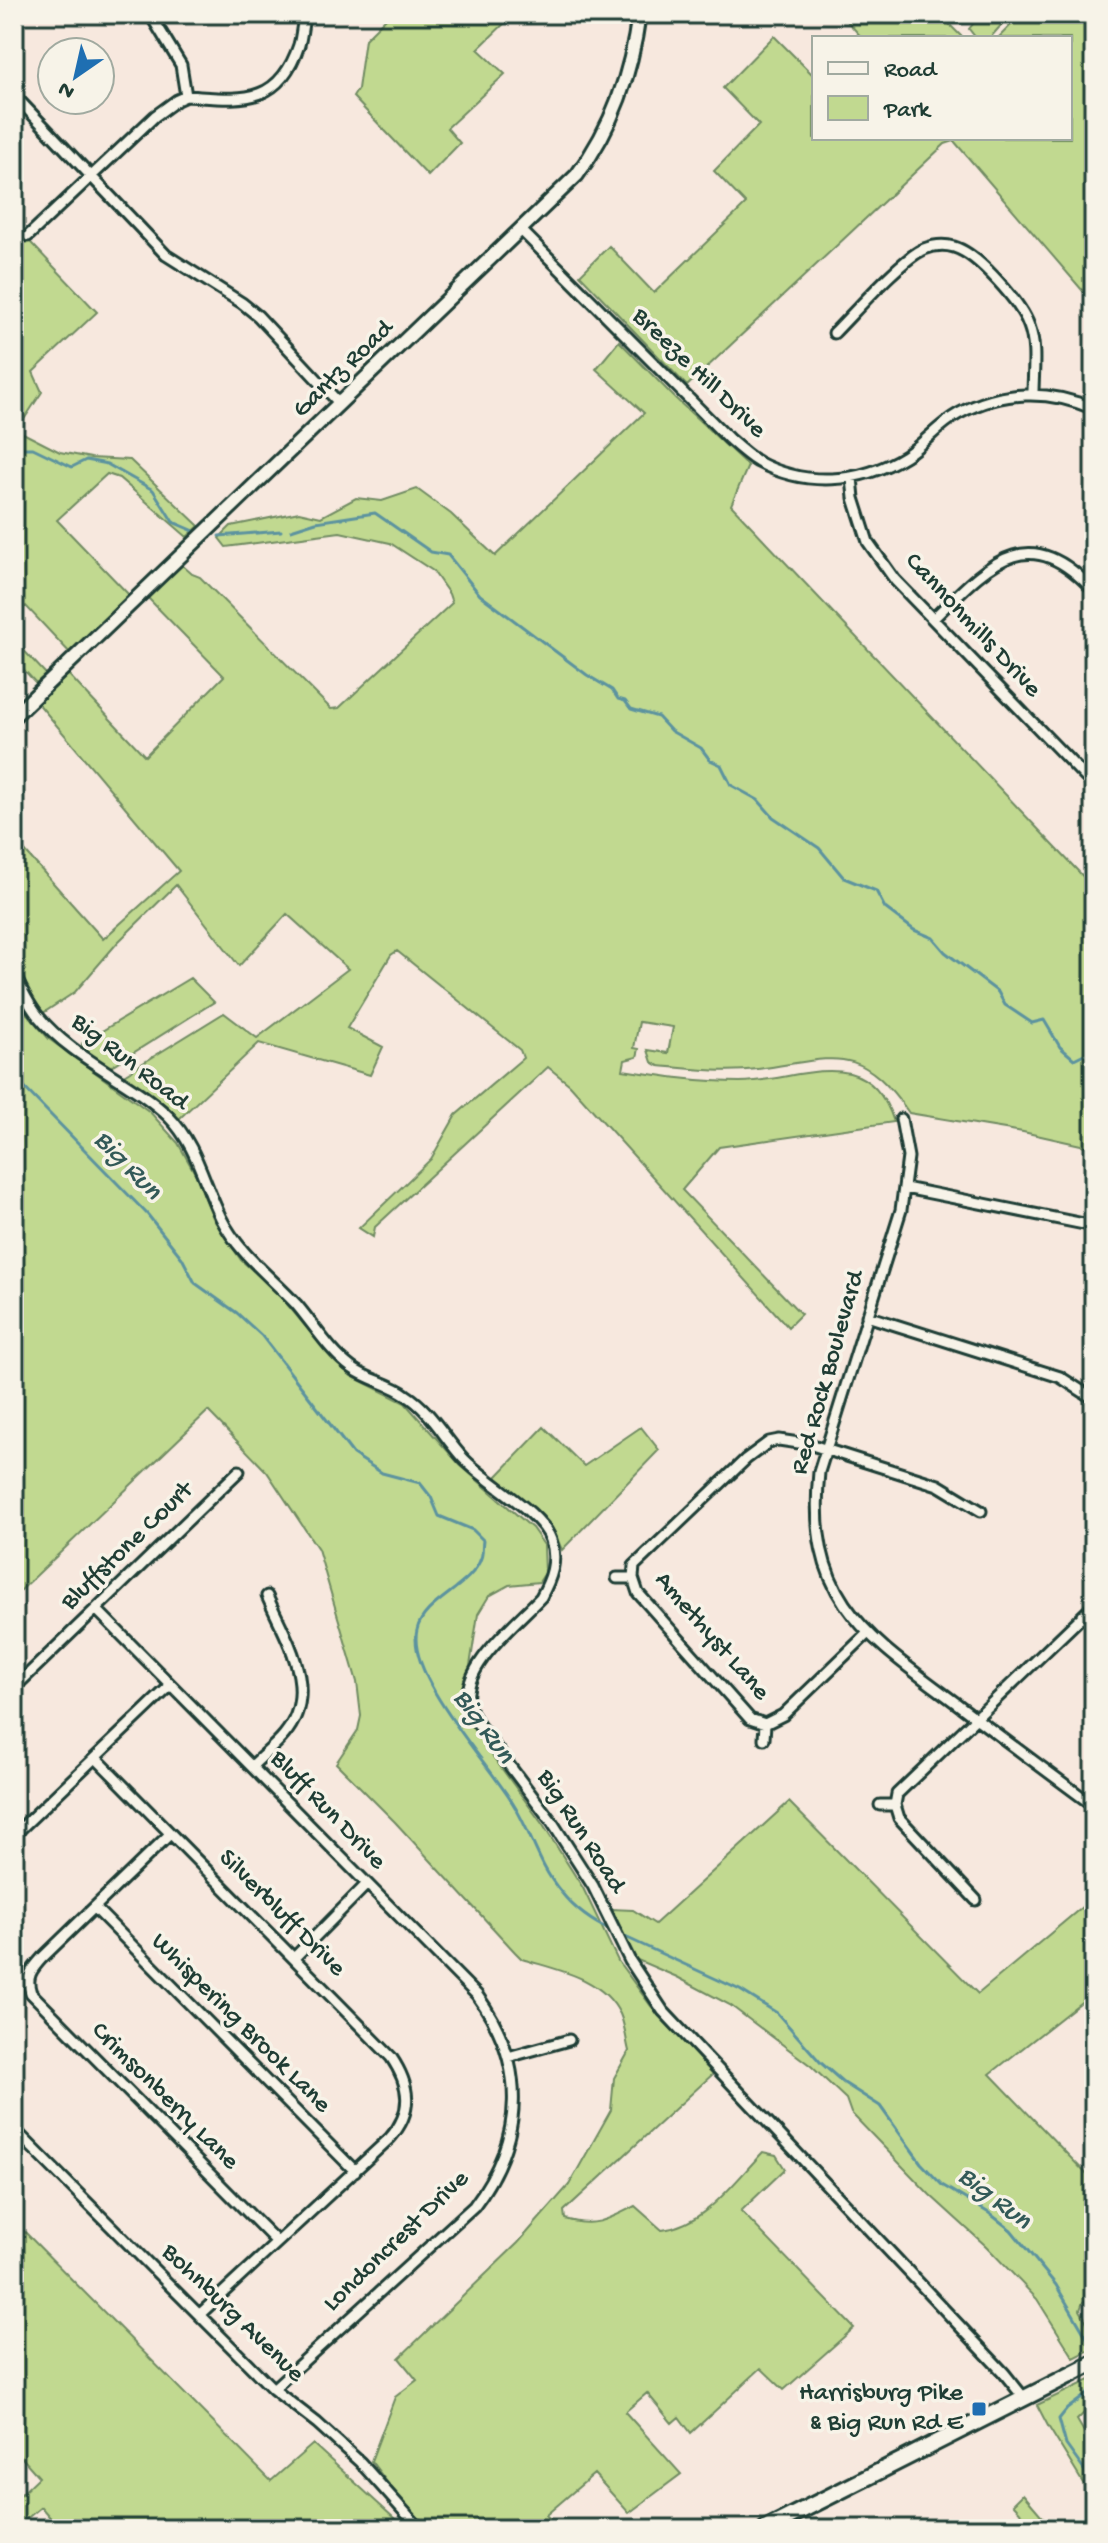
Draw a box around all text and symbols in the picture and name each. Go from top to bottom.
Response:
north arrow [36,36,116,116]
legend [812,36,1072,140]
text: Road [884,57,938,86]
text: N [54,74,80,104]
text: Park [883,97,932,126]
street label: Breeze Hill Drive [624,301,772,446]
street label: Gantz Road [287,313,402,426]
street label: Cannonmills Drive [897,547,1048,705]
street label: Big Run Road [63,1007,195,1120]
water label: Big Run [86,1124,169,1208]
street label: Red Rock Boulevard [785,1266,873,1478]
street label: Bluffstone Court [55,1474,202,1619]
street label: Amethyst Lane [647,1566,776,1708]
water label: Big Run [445,1683,521,1771]
street label: Bluff Run Drive [262,1744,392,1878]
street label: Big Run Road [528,1764,632,1901]
street label: Silverbluff Drive [211,1844,352,1985]
street label: Whispering Brook Lane [143,1927,337,2121]
street label: Crimsonberry Lane [83,2016,245,2178]
water label: Big Run [951,2160,1038,2238]
street label: Londoncrest Drive [318,2164,477,2319]
street label: Bohnburg Avenue [153,2237,311,2391]
place label: Harrisburg Pike & Big Run Rd E [799,2379,964,2440]
marker: Harrisburg Pike & Big Run Rd E [970,2400,988,2418]

